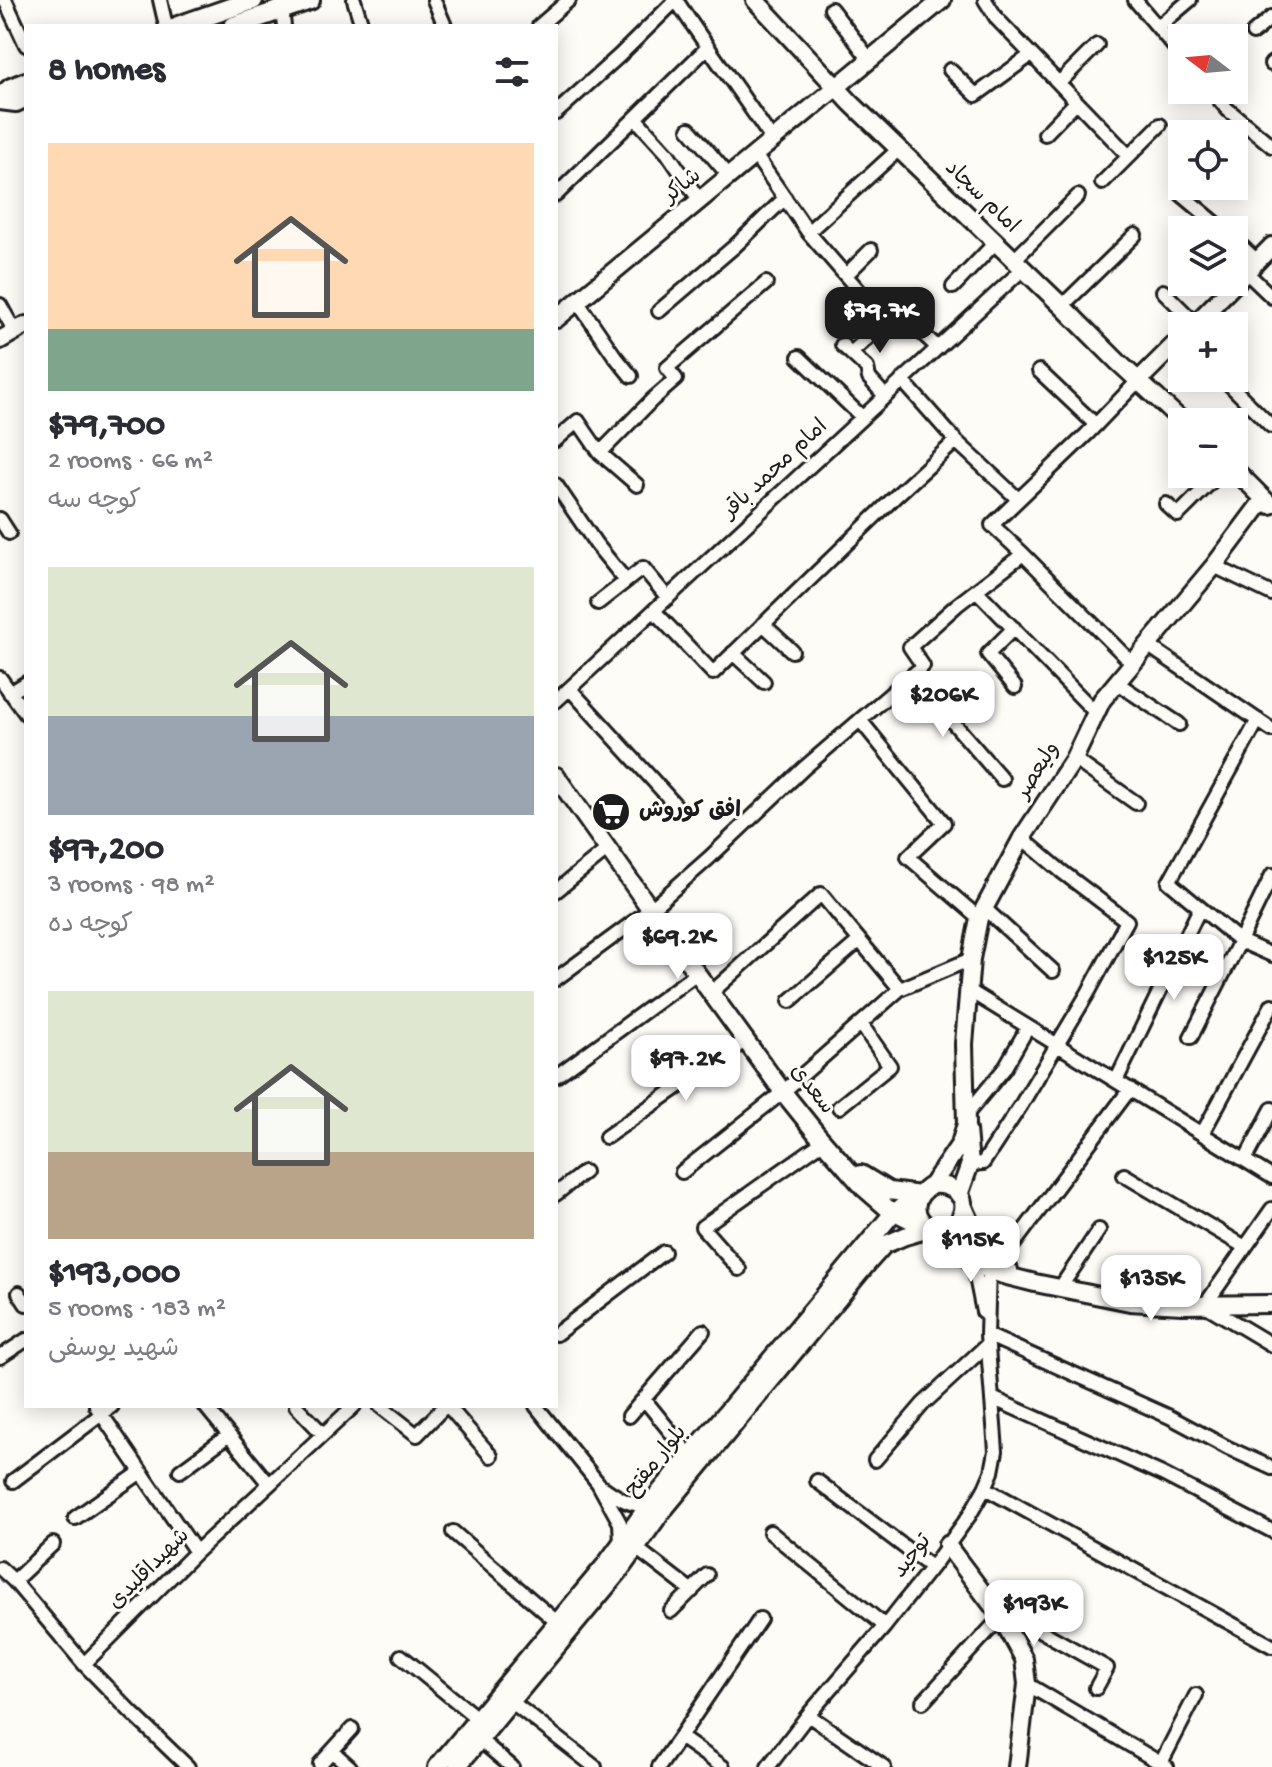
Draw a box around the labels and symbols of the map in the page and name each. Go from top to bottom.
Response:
north arrow [1168,24,1248,104]
street label: امام سجاد [938,156,1024,240]
street label: شاکر [657,164,707,211]
pin: $79.7K [815,287,945,355]
street label: امام محمد باقر [716,415,834,527]
pin: $206K [887,671,999,739]
street label: ولیعصر [1010,738,1066,806]
supermarket icon: افق کوروش [590,791,632,833]
place label: افق کوروش [639,797,741,825]
pin: $69.2K [613,913,743,981]
pin: $125K [1118,934,1230,1002]
pin: $97.2K [621,1035,751,1103]
street label: سعدی [783,1059,839,1121]
pin: $115K [915,1216,1027,1284]
pin: $135K [1095,1255,1207,1323]
street label: بلوار مفتح [620,1421,694,1503]
street label: شهیداقلیدی [104,1524,196,1616]
street label: توحید [888,1529,939,1584]
pin: $193K [978,1580,1090,1648]

